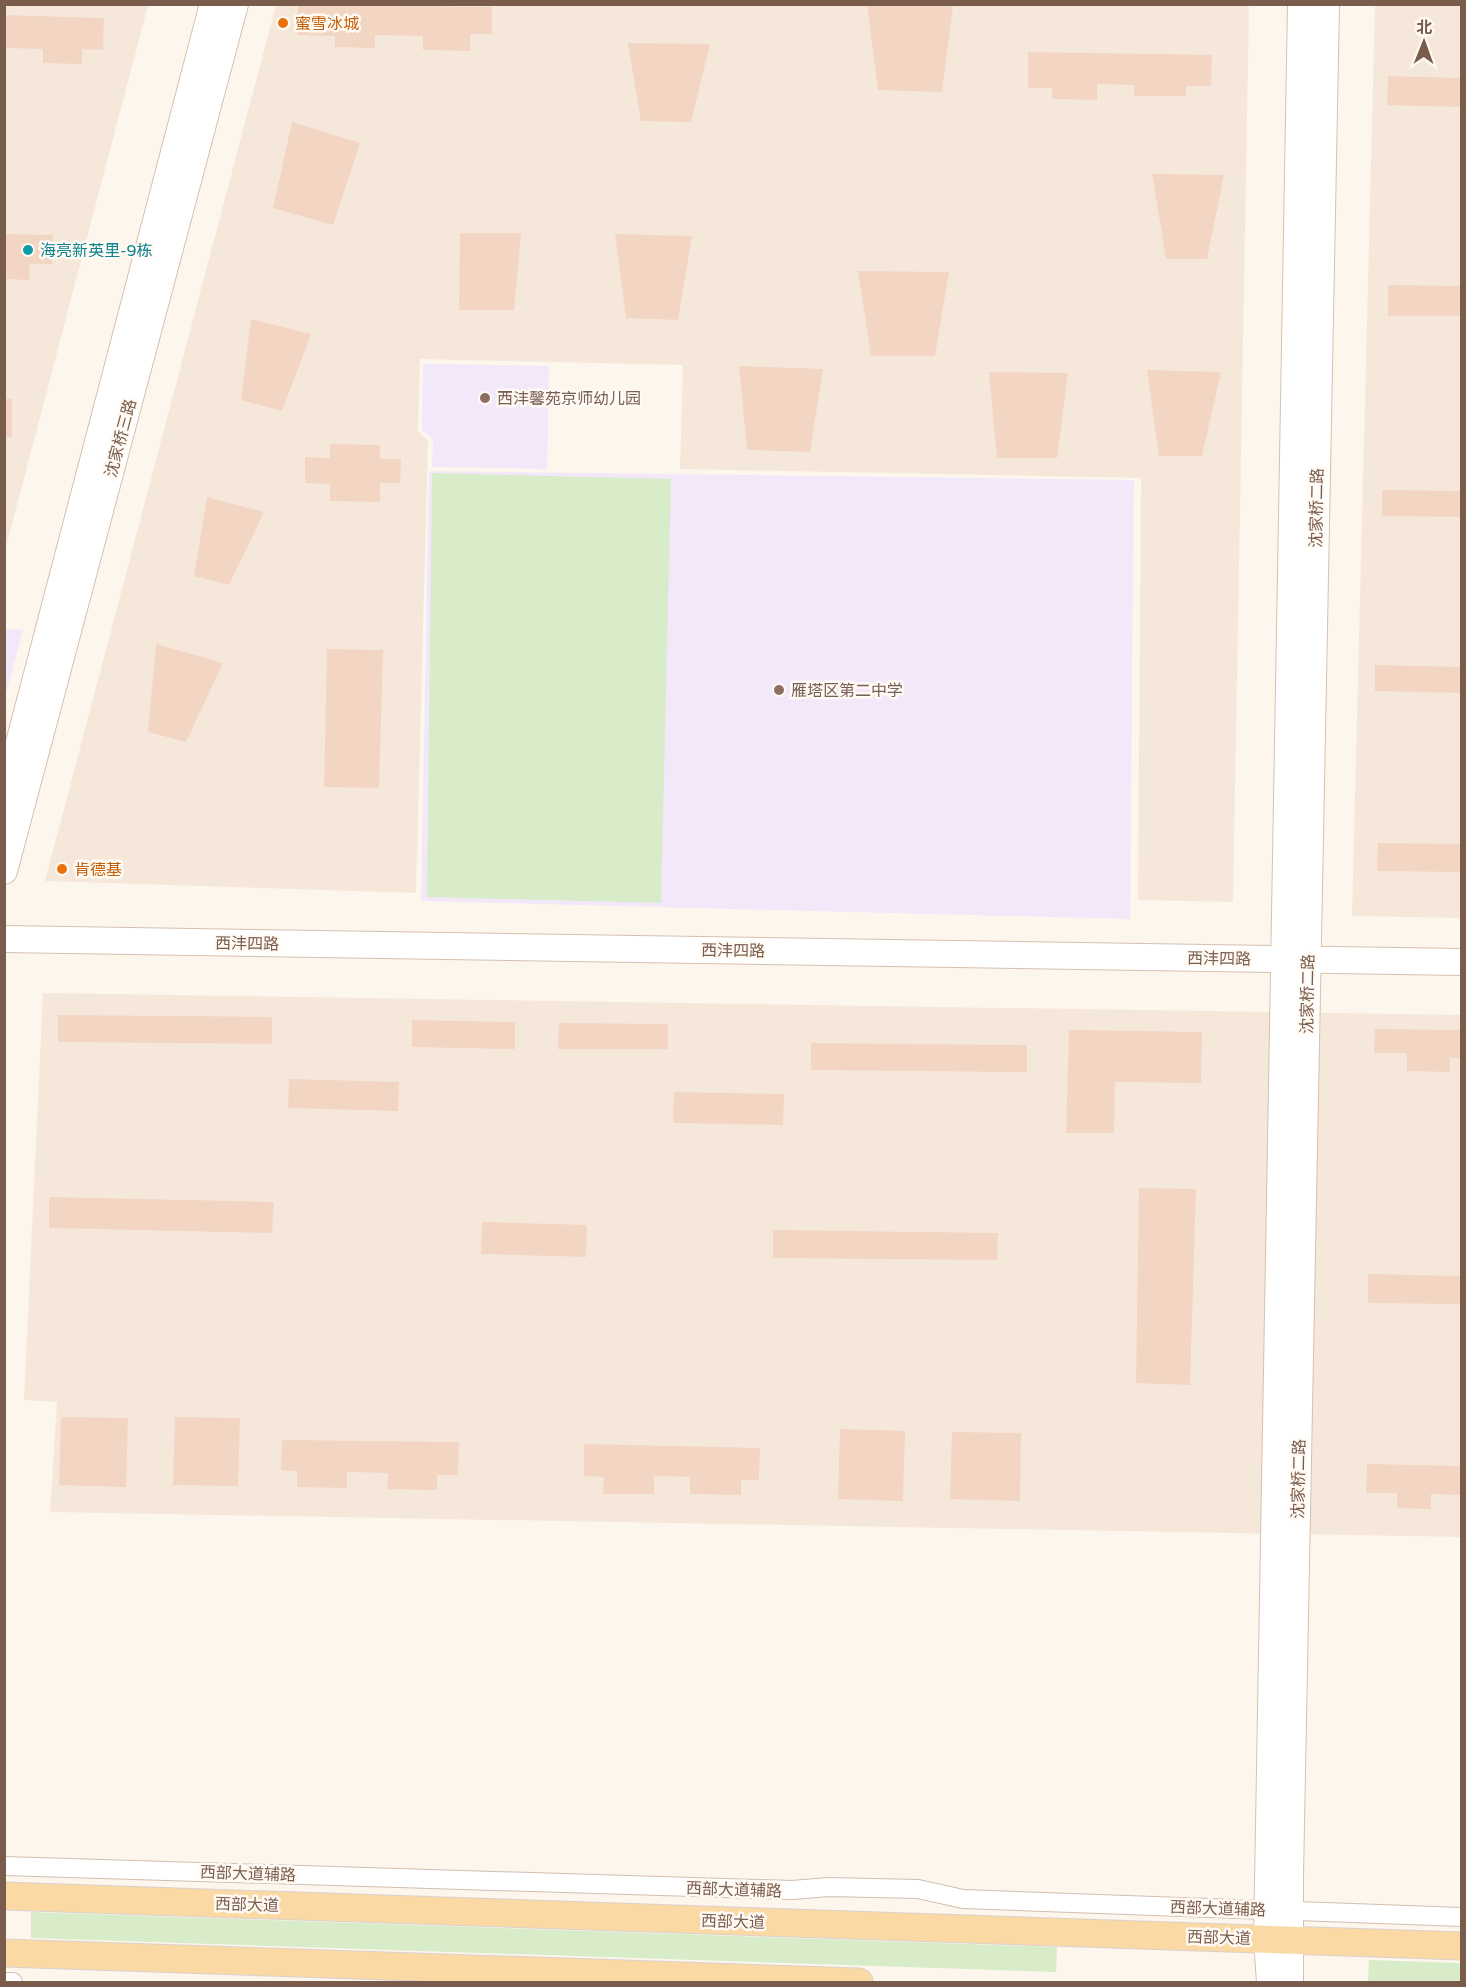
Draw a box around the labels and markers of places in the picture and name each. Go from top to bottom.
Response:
place label: 蜜雪冰城 [295,14,359,34]
marker: 蜜雪冰城 [276,16,290,30]
place label: 海亮新英里-9栋 [40,241,153,261]
marker: 海亮新英里-9栋 [21,243,35,257]
place label: 西沣馨苑京师幼儿园 [497,389,641,409]
marker: 西沣馨苑京师幼儿园 [478,391,492,405]
place label: 雁塔区第二中学 [791,681,903,701]
marker: 雁塔区第二中学 [772,683,786,697]
place label: 肯德基 [74,860,122,880]
marker: 肯德基 [55,862,69,876]

